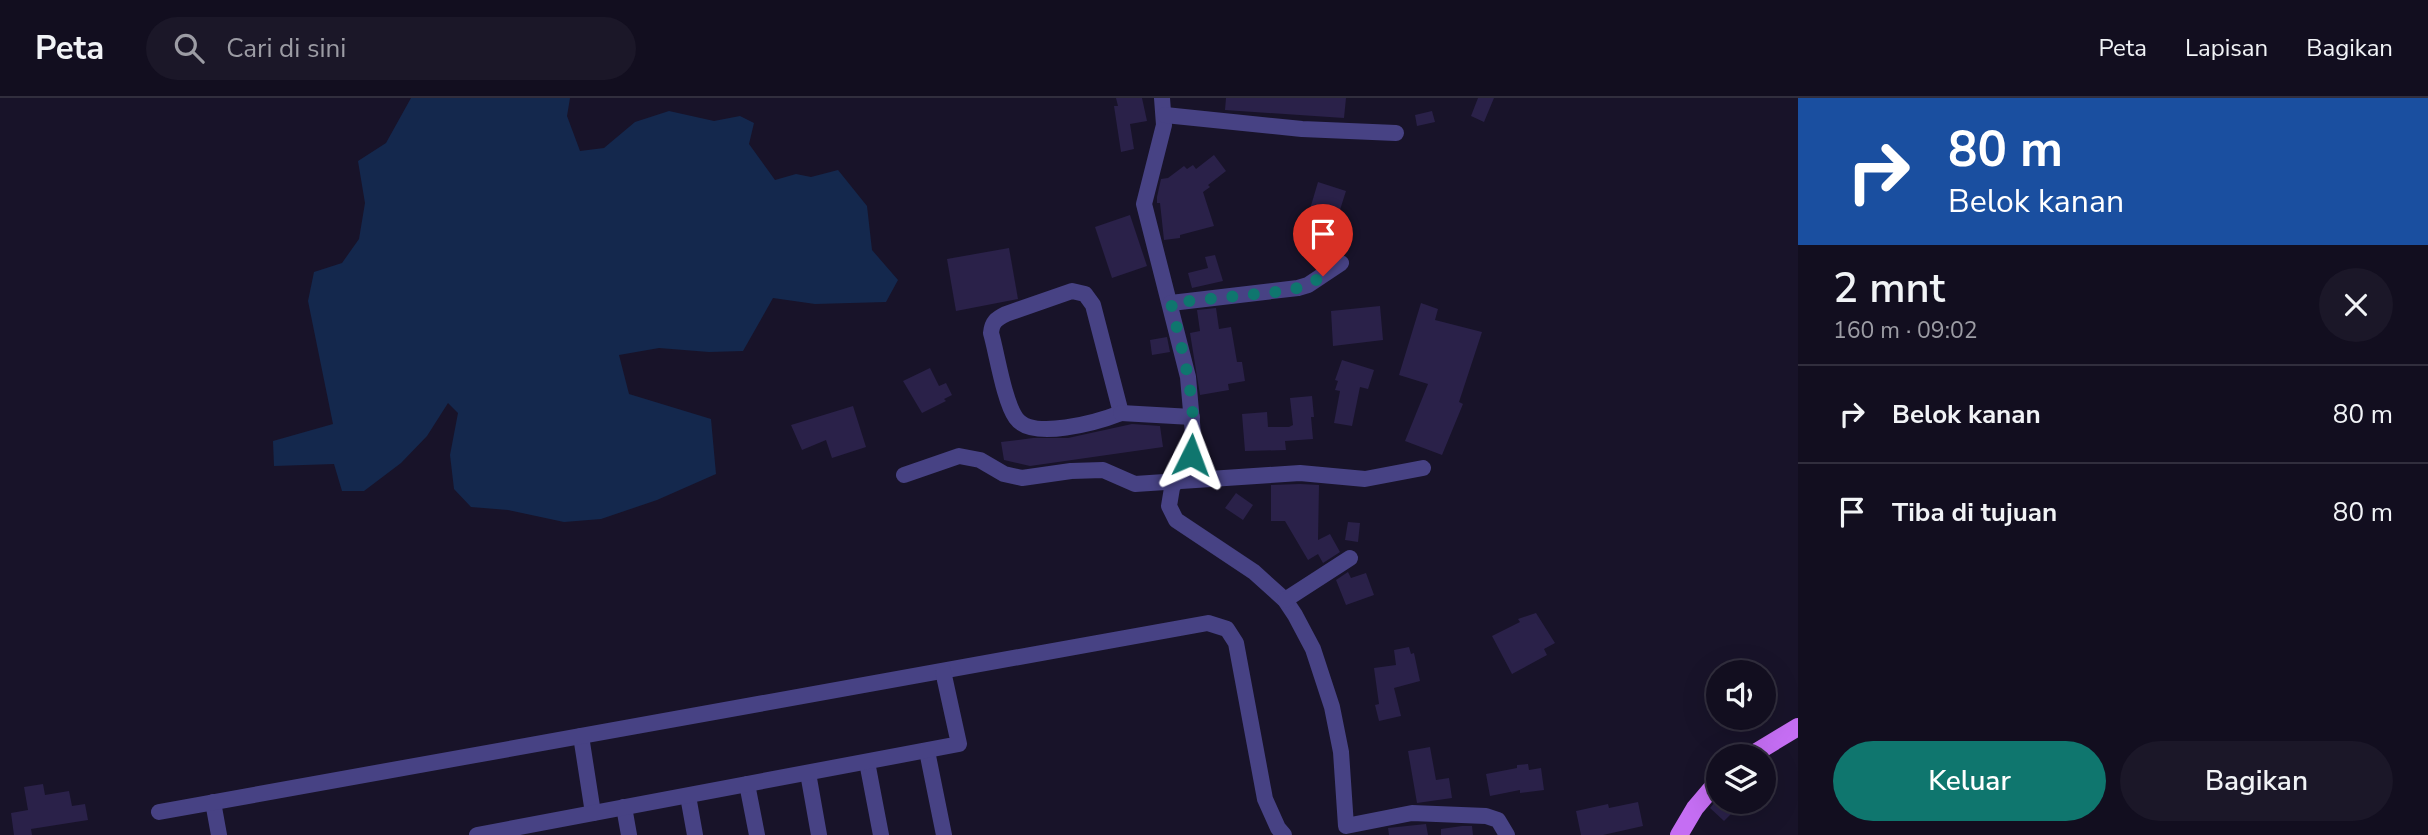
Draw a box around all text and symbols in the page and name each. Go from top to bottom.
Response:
search box [146,17,636,80]
text: Peta [35,26,104,71]
icon: search [170,29,208,67]
text: Cari di sini [226,31,346,66]
text: Peta [2098,32,2147,64]
text: Lapisan [2185,32,2268,64]
text: Bagikan [2306,32,2393,64]
text: 80 m [1948,116,2063,183]
icon: right [1833,126,1924,217]
text: Belok kanan [1948,180,2124,223]
pin [1293,204,1353,276]
icon: arrive [1304,215,1342,253]
text: 2 mnt [1833,260,1945,317]
button: close [2319,268,2393,342]
text: 160 m · 09:02 [1833,315,1978,346]
icon: right [1833,395,1871,433]
text: Belok kanan [1892,397,2041,432]
text: 80 m [2333,397,2393,432]
position arrow [1154,418,1228,492]
icon: arrive [1833,493,1871,531]
text: Tiba di tujuan [1892,495,2057,530]
text: 80 m [2333,495,2393,530]
map controls [1706,660,1776,814]
button: sound [1706,660,1776,730]
button: Keluar [1833,741,2106,821]
button: Bagikan [2120,741,2393,821]
button: layers [1706,744,1776,814]

